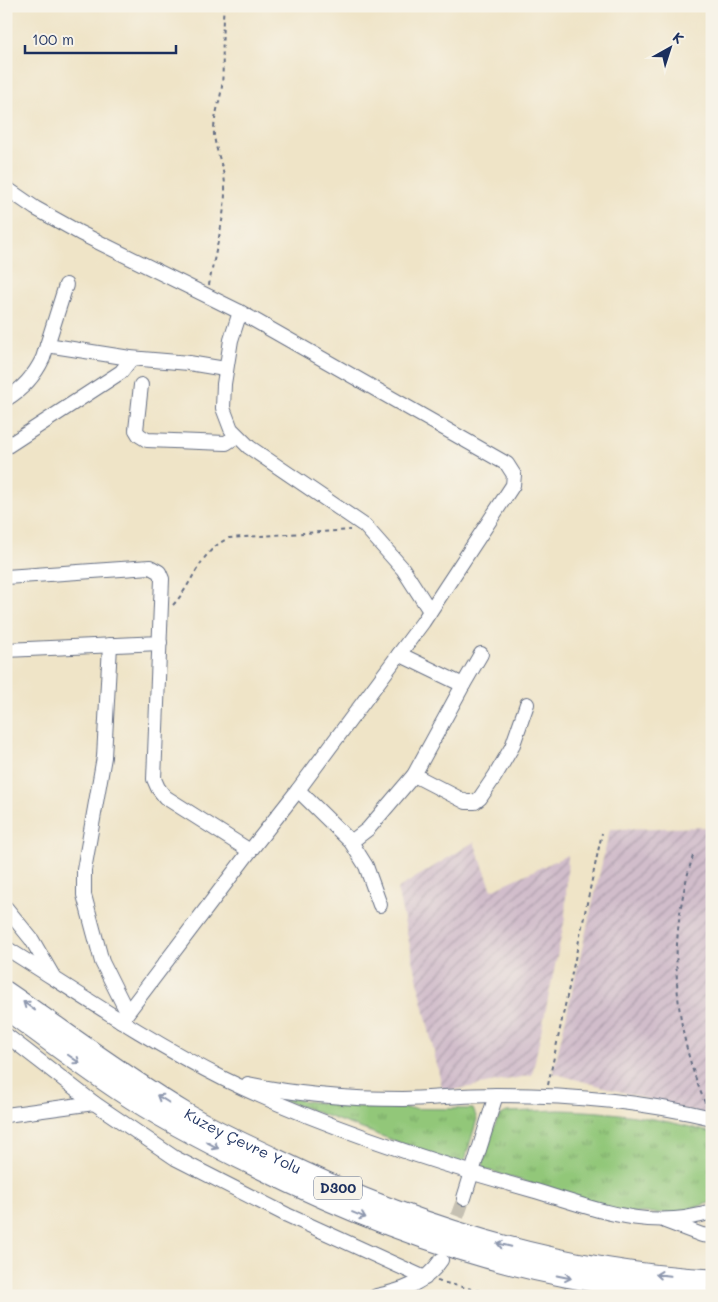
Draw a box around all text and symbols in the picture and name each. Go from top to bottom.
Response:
scale bar [25,22,176,54]
north arrow [646,22,696,72]
text: K [669,27,688,48]
text: 100 m [32,29,74,49]
one-way arrow [23,1001,36,1012]
one-way arrow [67,1054,81,1064]
one-way arrow [156,1093,170,1103]
street label: Kuzey Çevre Yolu [181,1103,305,1178]
one-way arrow [204,1141,219,1150]
road number: D300 [314,1176,362,1200]
one-way arrow [351,1210,366,1220]
one-way arrow [496,1240,512,1249]
one-way arrow [656,1270,672,1280]
one-way arrow [556,1272,572,1282]

